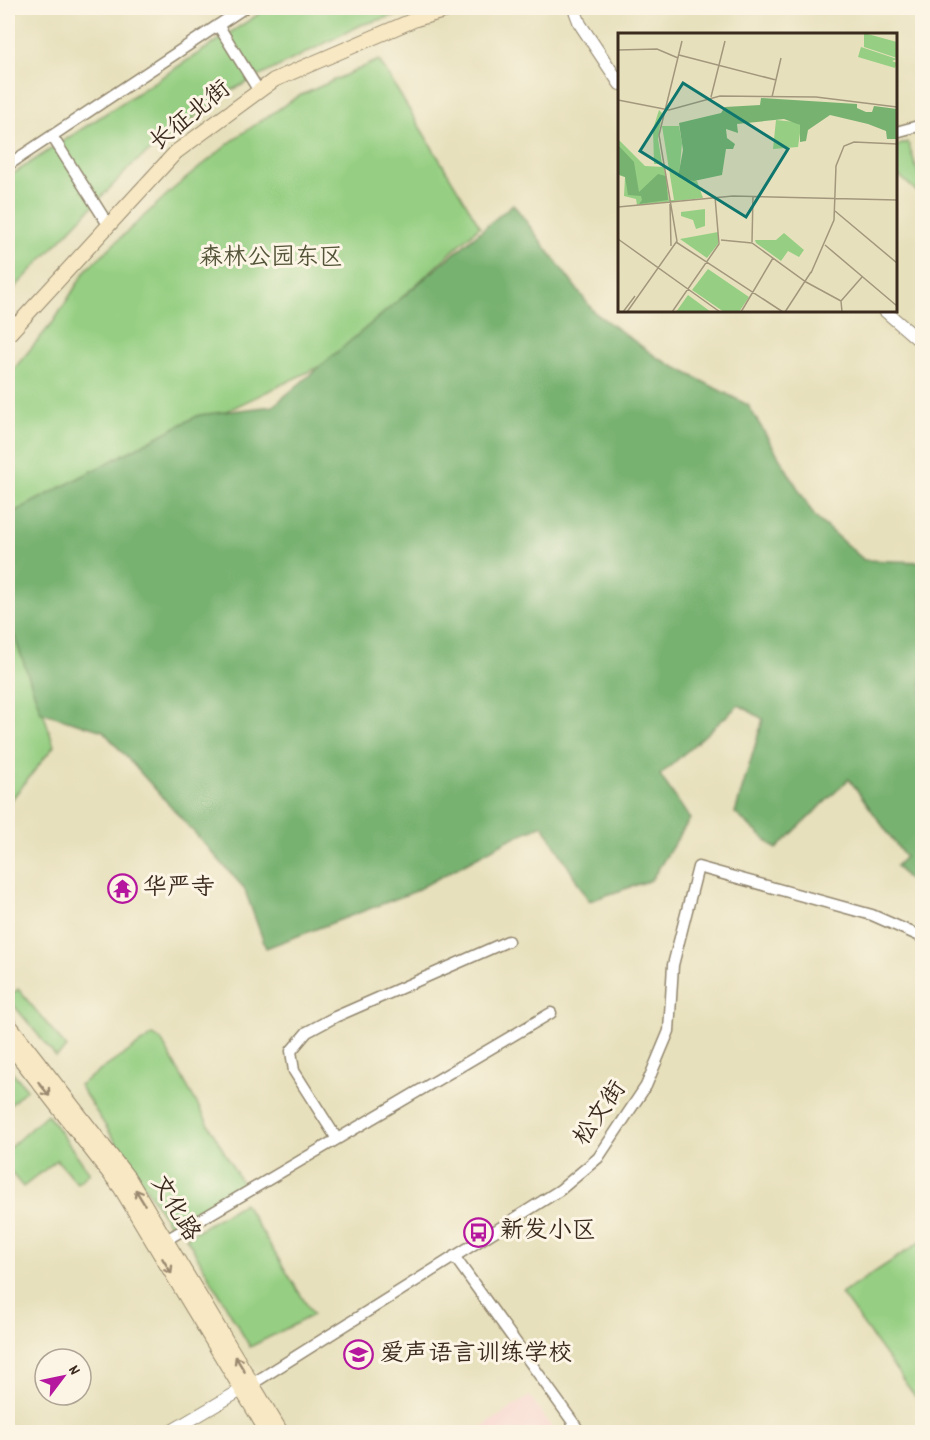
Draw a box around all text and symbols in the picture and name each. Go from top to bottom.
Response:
inset map [618,33,897,312]
street label: 长征北街 [143,74,239,160]
park label: 森林公园东区 [199,242,343,276]
place label: 华严寺 [143,872,215,906]
temple icon: 华严寺 [106,873,138,905]
street label: 松文街 [566,1075,636,1153]
one-way arrow [37,1081,50,1097]
street label: 文化路 [141,1169,207,1249]
one-way arrow [134,1189,146,1206]
place label: 新发小区 [500,1215,596,1249]
bus stop icon: 新发小区 [463,1216,495,1248]
one-way arrow [162,1257,174,1274]
place label: 爱声语言训练学校 [380,1338,572,1372]
school or university icon: 爱声语言训练学校 [343,1339,375,1371]
north arrow [33,1347,93,1407]
one-way arrow [234,1356,246,1373]
text: N [62,1361,85,1380]

